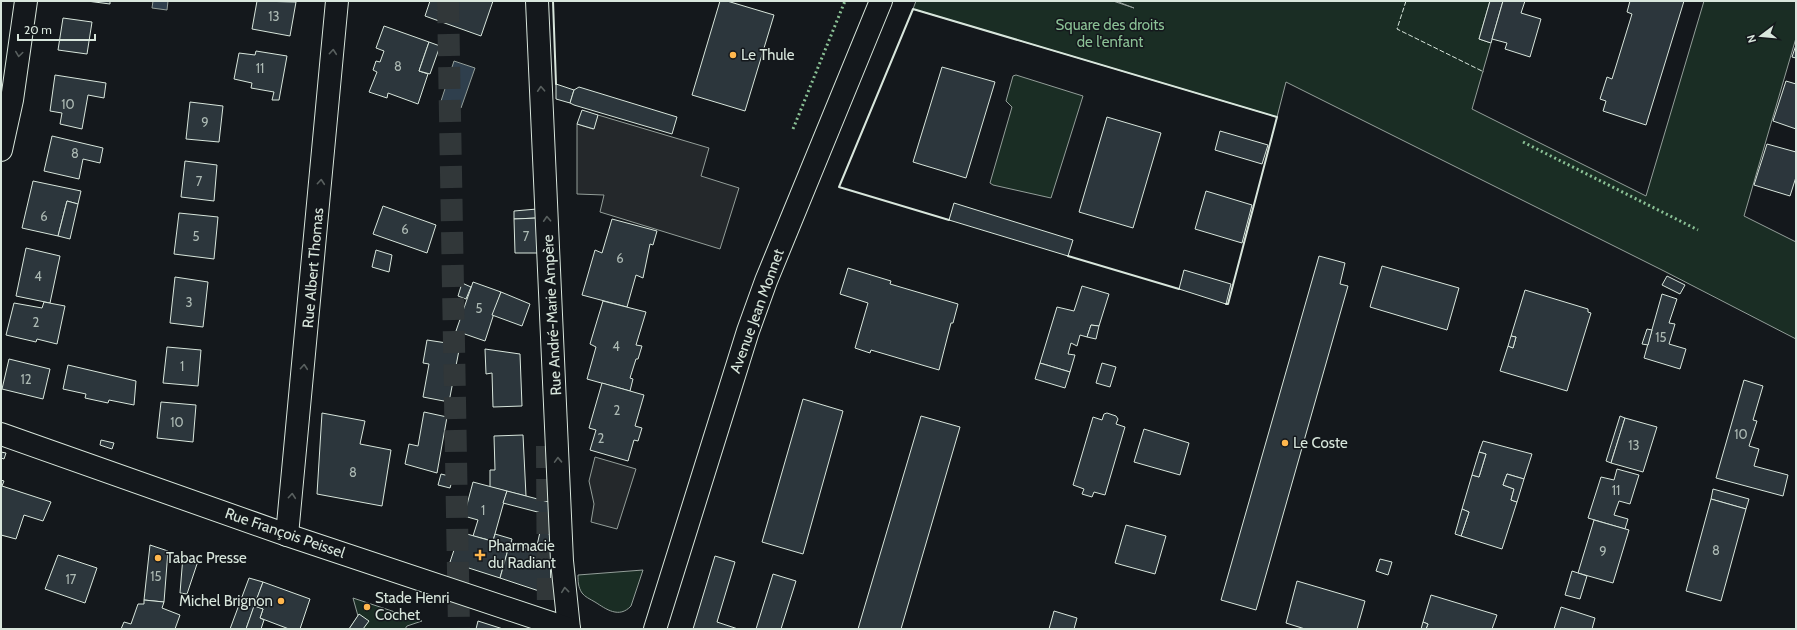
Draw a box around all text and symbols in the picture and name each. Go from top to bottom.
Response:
house number: 13 [268,8,280,24]
scale bar [18,16,95,42]
park label: Square des droits de l'enfant [1056,16,1164,51]
north arrow [1741,16,1781,56]
text: 20 m [24,22,52,37]
text: N [1744,33,1759,44]
place label: Le Thule [741,46,795,64]
one-way arrow [328,49,337,55]
one-way arrow [14,50,23,57]
marker: Le Thule [728,50,738,60]
house number: 8 [394,58,402,74]
house number: 11 [256,60,264,76]
one-way arrow [537,86,546,92]
house number: 10 [61,96,75,112]
house number: 9 [201,114,209,130]
house number: 8 [71,145,79,161]
house number: 7 [196,173,203,189]
one-way arrow [316,179,325,185]
street label: Rue Albert Thomas [299,207,327,329]
house number: 6 [40,208,48,224]
one-way arrow [543,216,552,222]
house number: 6 [401,221,409,237]
house number: 5 [192,228,200,244]
house number: 7 [523,228,530,244]
street label: Rue André-Marie Ampère [539,234,565,396]
street label: Avenue Jean Monnet [726,246,788,376]
house number: 6 [616,250,624,266]
house number: 4 [34,268,42,284]
house number: 3 [185,294,193,310]
house number: 5 [475,300,483,316]
house number: 2 [33,314,40,330]
house number: 15 [1655,329,1667,345]
house number: 4 [612,338,620,354]
house number: 1 [180,358,184,374]
one-way arrow [299,364,308,370]
house number: 12 [20,371,32,387]
house number: 2 [614,402,621,418]
house number: 10 [170,414,184,430]
house number: 10 [1734,426,1748,442]
house number: 2 [598,430,605,446]
place label: Le Coste [1293,434,1348,452]
house number: 13 [1628,437,1640,453]
marker: Le Coste [1280,438,1290,448]
one-way arrow [553,457,562,463]
house number: 8 [349,464,357,480]
house number: 11 [1612,482,1620,498]
one-way arrow [287,493,296,499]
house number: 1 [481,502,485,518]
street label: Rue François Peissel [223,504,348,562]
place label: Pharmacie du Radiant [488,537,556,572]
house number: 8 [1712,542,1720,558]
house number: 9 [1599,543,1607,559]
place label: Tabac Presse [166,549,247,567]
marker: Pharmacie du Radiant [475,550,485,560]
marker: Tabac Presse [153,553,163,563]
house number: 15 [150,568,162,584]
house number: 17 [66,571,77,587]
one-way arrow [561,587,570,593]
place label: Stade Henri Cochet [375,589,450,624]
place label: Michel Brignon [179,592,273,610]
marker: Michel Brignon [276,596,286,606]
marker: Stade Henri Cochet [362,602,372,612]

